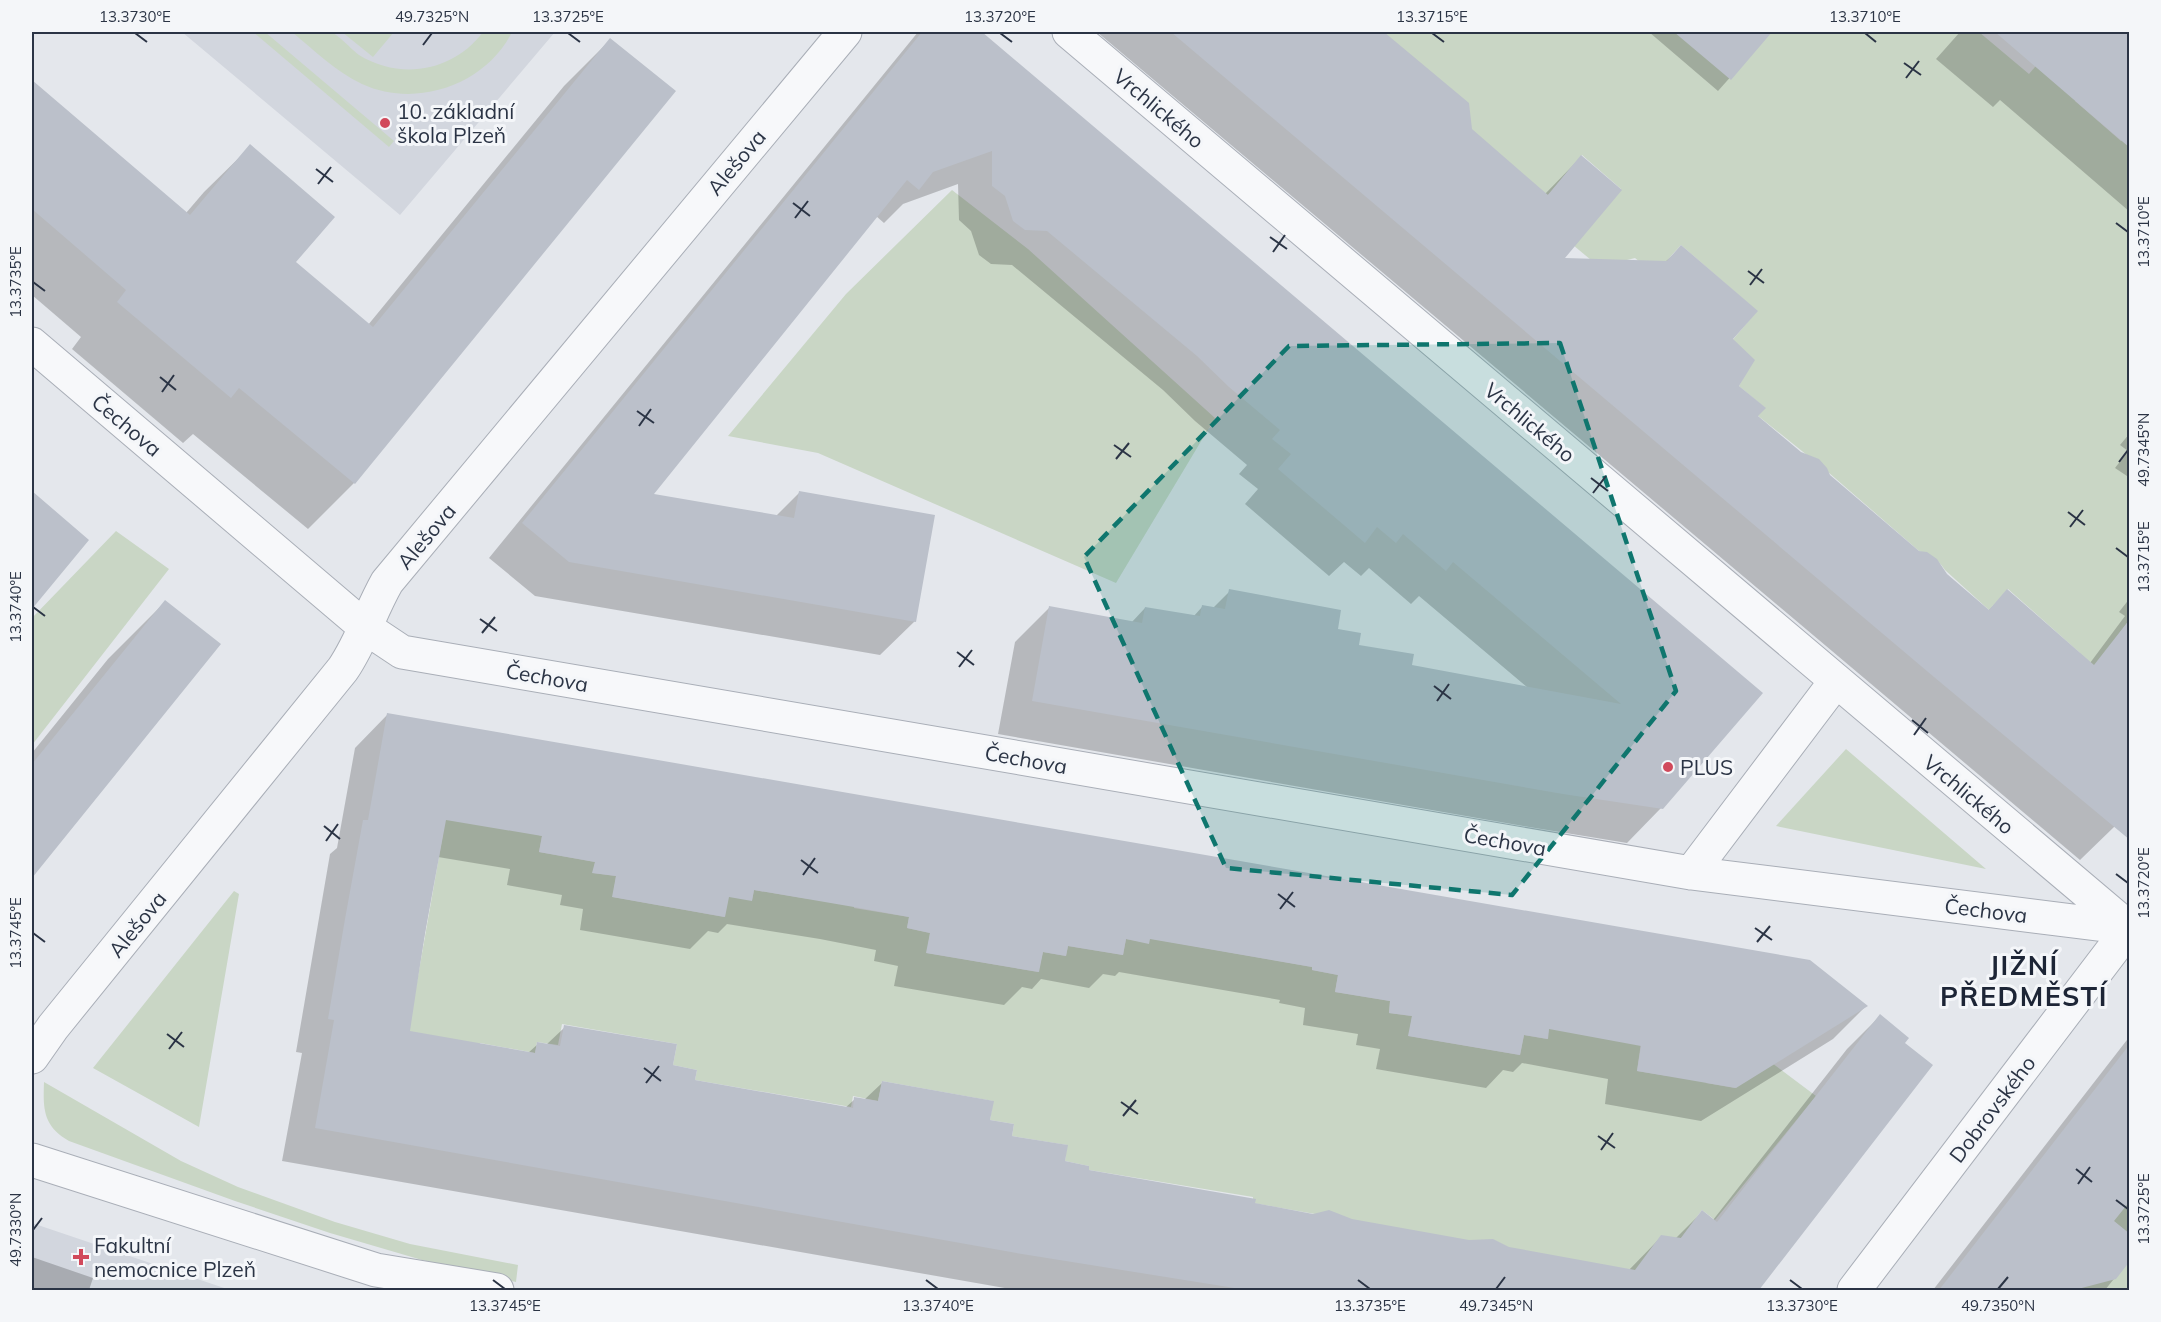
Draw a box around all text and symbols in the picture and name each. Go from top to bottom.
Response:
text: 13.3730°E [99,7,171,26]
text: 49.7325°N [395,7,469,26]
text: 13.3725°E [532,7,604,26]
text: 13.3720°E [964,7,1036,26]
text: 13.3715°E [1396,7,1468,26]
text: 13.3710°E [1829,7,1901,26]
street label: Vrchlického [1108,63,1210,153]
place label: 10. základní škola Plzeň [397,98,515,148]
marker: 10. základní škola Plzeň [378,116,392,130]
street label: Alešova [701,124,771,200]
text: 13.3710°E [2134,196,2153,268]
text: 13.3735°E [6,246,25,318]
street label: Vrchlického [1479,377,1581,467]
street label: Čechova [87,388,167,462]
text: 49.7345°N [2134,413,2153,487]
street label: Alešova [391,498,461,574]
text: 13.3715°E [2134,521,2153,593]
text: 13.3740°E [6,571,25,643]
street label: Čechova [504,657,590,697]
street label: Čechova [983,739,1069,779]
street label: Vrchlického [1918,749,2020,839]
place label: PLUS [1680,754,1733,780]
marker: PLUS [1661,760,1675,774]
street label: Čechova [1462,821,1548,861]
text: 13.3720°E [2134,847,2153,919]
street label: Alešova [102,886,172,962]
street label: Čechova [1943,892,2029,928]
text: 13.3745°E [6,897,25,969]
district label: JIŽNÍ PŘEDMĚSTÍ [1940,948,2109,1013]
street label: Dobrovského [1943,1050,2041,1168]
text: 13.3725°E [2134,1173,2153,1245]
text: 49.7330°N [6,1193,25,1267]
place label: Fakultní nemocnice Plzeň [94,1232,256,1282]
marker: Fakultní nemocnice Plzeň [72,1248,90,1266]
text: 13.3745°E [469,1296,541,1315]
text: 13.3740°E [902,1296,974,1315]
text: 13.3735°E [1334,1296,1406,1315]
text: 49.7345°N [1459,1296,1533,1315]
text: 13.3730°E [1766,1296,1838,1315]
text: 49.7350°N [1961,1296,2035,1315]

